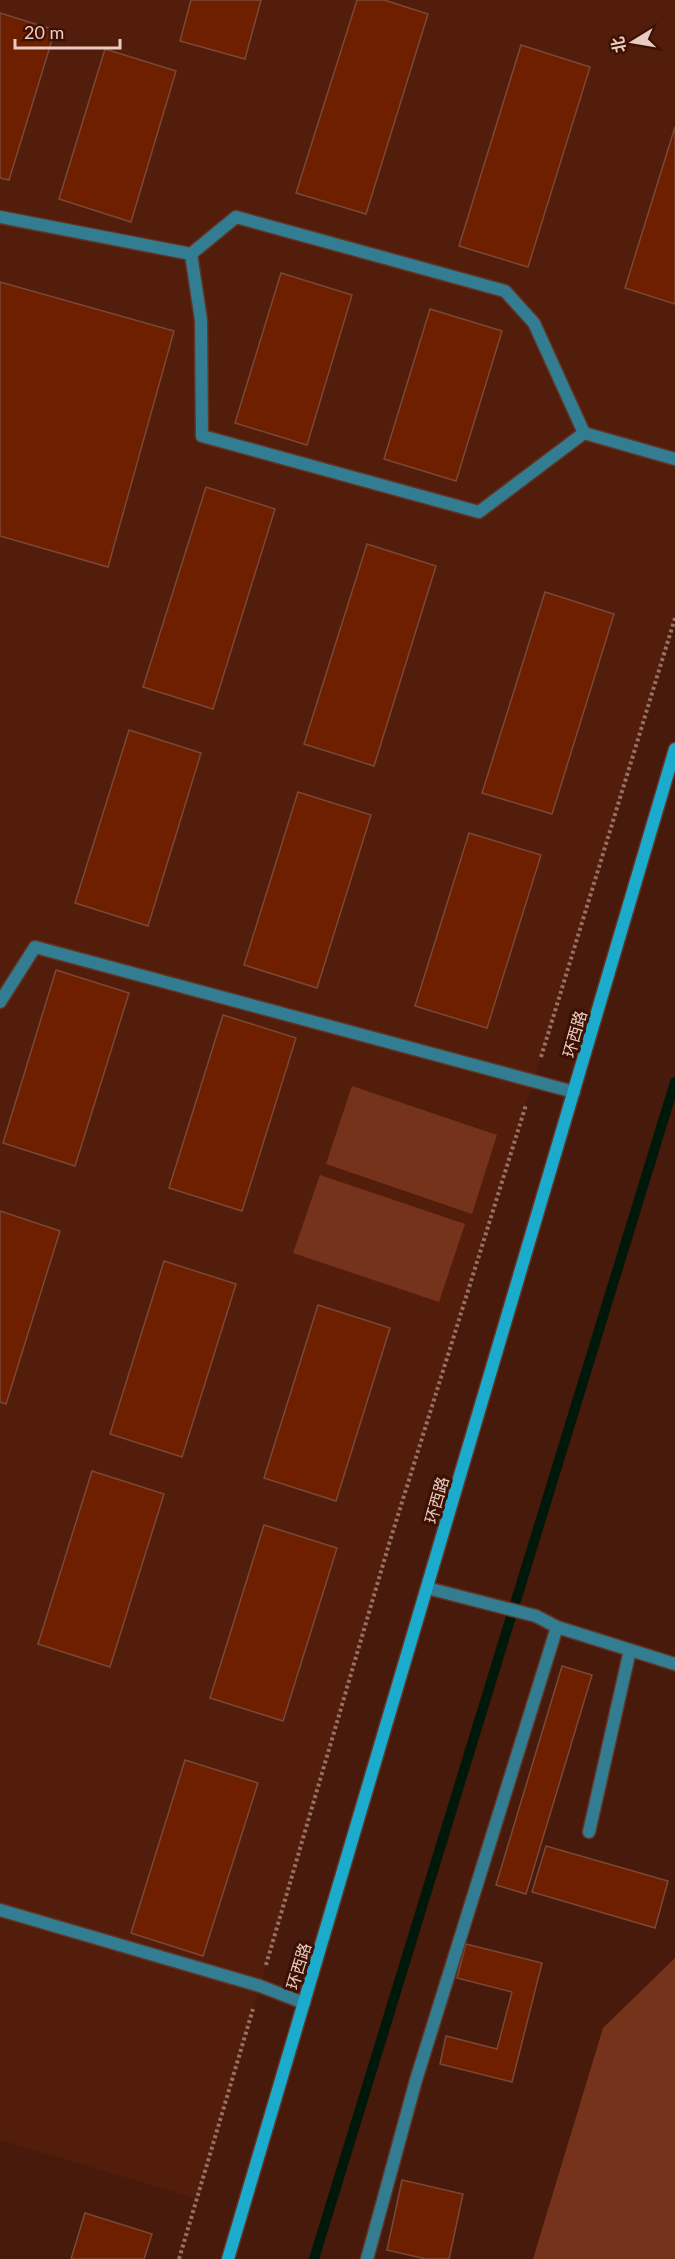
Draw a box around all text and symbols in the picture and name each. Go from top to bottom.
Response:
scale bar [15,12,120,50]
north arrow [603,12,663,72]
text: 20 m [24,21,64,43]
text: 北 [607,35,629,55]
street label: 环西路 [558,1008,590,1060]
street label: 环西路 [420,1474,452,1526]
street label: 环西路 [282,1940,314,1992]

